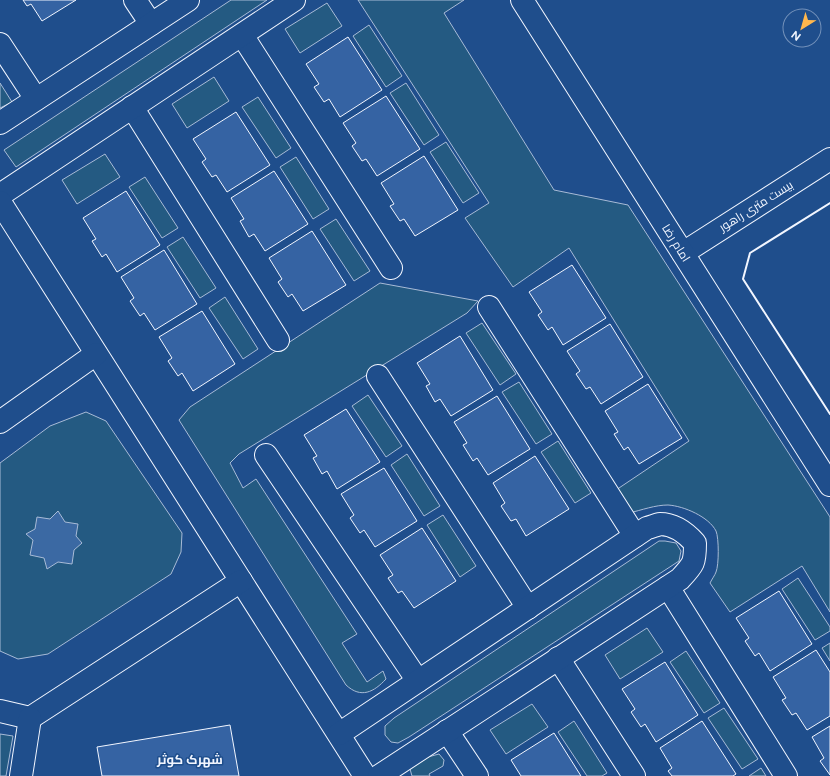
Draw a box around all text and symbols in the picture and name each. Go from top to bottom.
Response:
north arrow [782,8,822,48]
text: N [789,28,804,43]
street label: بیست متری راهور [716,178,795,235]
street label: امام رضا [658,222,693,265]
district label: شهرک کوثر [156,752,223,768]

